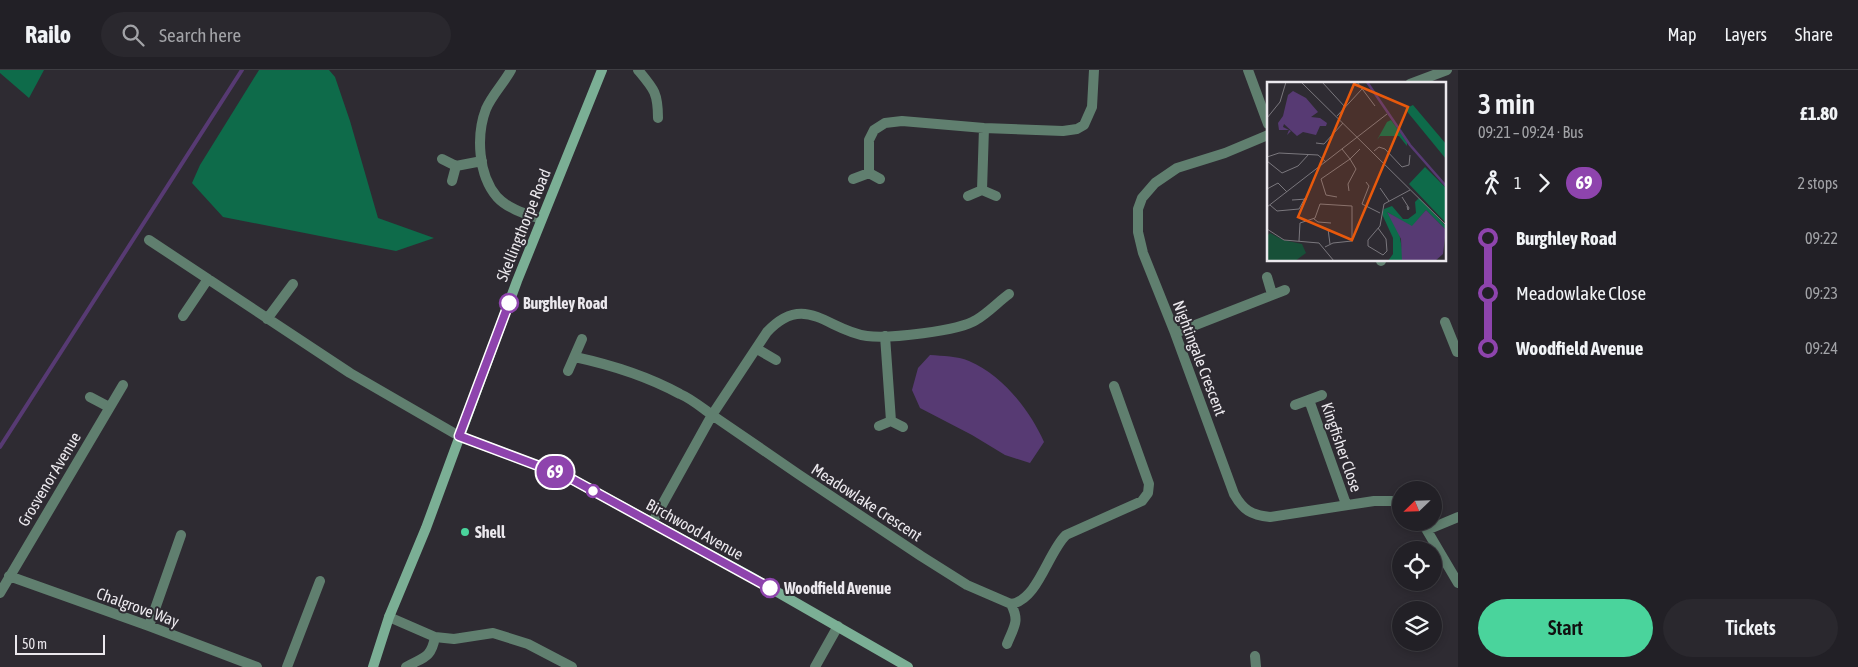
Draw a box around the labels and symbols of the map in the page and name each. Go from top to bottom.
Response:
inset map [1267,82,1446,261]
street label: Skellingthorpe Road [492,166,555,284]
marker: Burghley Road [499,293,519,313]
place label: Burghley Road [523,294,608,312]
street label: Nightingale Crescent [1169,298,1230,419]
street label: Kingfisher Close [1317,400,1366,494]
street label: Grosvenor Avenue [14,429,84,529]
line badge: 69 [532,456,578,488]
street label: Meadowlake Crescent [808,460,926,545]
north arrow [1392,481,1442,531]
unlabelled marker [586,484,600,498]
street label: Birchwood Avenue [643,495,747,563]
place label: Shell [475,523,506,541]
marker: Shell [459,526,471,538]
marker: Woodfield Avenue [760,578,780,598]
place label: Woodfield Avenue [783,579,891,597]
street label: Chalgrove Way [94,584,182,631]
scale bar [15,632,105,655]

